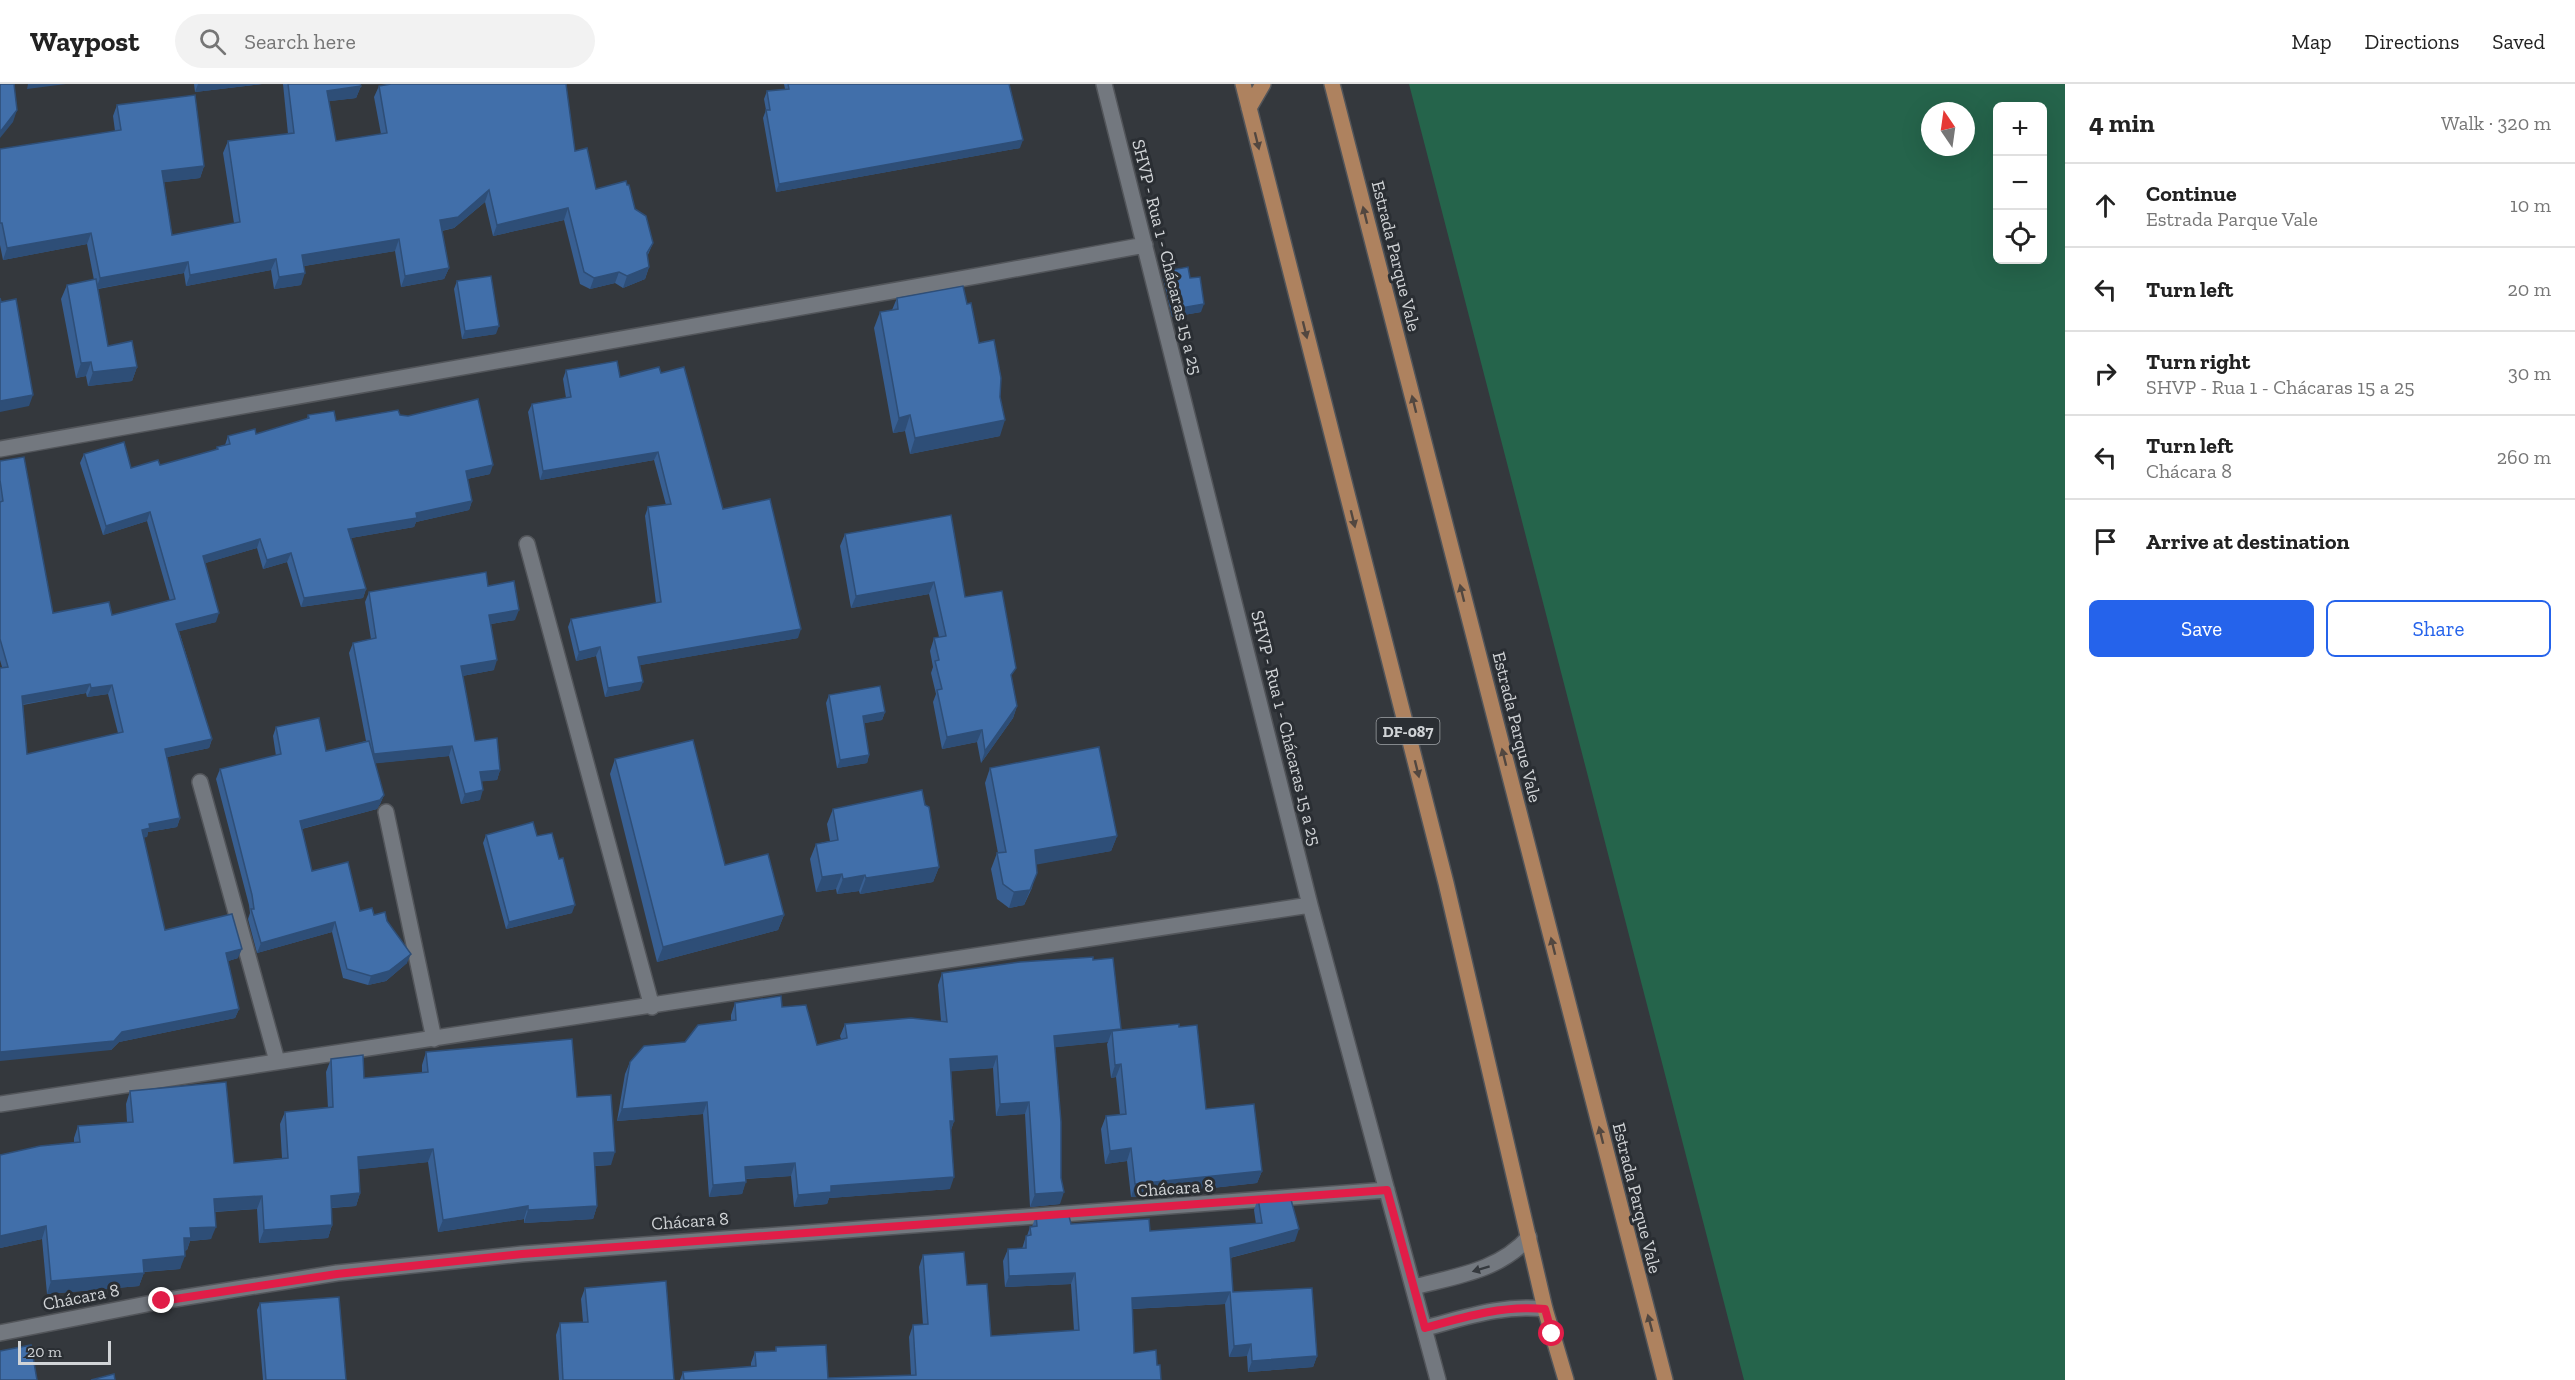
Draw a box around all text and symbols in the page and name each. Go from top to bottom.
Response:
search box [175,14,595,68]
text: Waypost [30,25,139,58]
icon: search [196,25,229,58]
text: Search here [244,28,356,55]
text: Map [2292,29,2332,54]
text: Directions [2365,29,2459,54]
text: Saved [2492,29,2545,54]
north arrow [1921,102,1975,156]
map controls [1993,102,2047,264]
button: + [1993,102,2047,156]
text: 4 min [2089,107,2155,139]
text: Walk · 320 m [2441,111,2551,135]
one-way arrow [1252,132,1262,150]
street label: SHVP - Rua 1 - Chácaras 15 a 25 [1127,137,1207,377]
button: − [1993,156,2047,210]
street label: Estrada Parque Vale [1367,178,1425,334]
text: Continue [2146,180,2237,207]
icon: ahead [2089,189,2122,222]
text: 10 m [2510,193,2551,217]
one-way arrow [1360,206,1370,225]
text: Estrada Parque Vale [2146,207,2318,231]
button: locate [1993,210,2047,264]
icon: left [2089,273,2122,306]
text: Turn left [2146,276,2233,303]
text: 20 m [2507,277,2551,301]
one-way arrow [1300,321,1310,339]
text: Turn right [2146,348,2250,375]
icon: right [2089,357,2122,390]
text: 30 m [2508,361,2551,385]
text: SHVP - Rua 1 - Chácaras 15 a 25 [2146,375,2415,399]
one-way arrow [1408,395,1418,413]
text: Turn left [2146,432,2233,459]
icon: left [2089,441,2122,474]
text: 260 m [2497,445,2551,469]
text: Chácara 8 [2146,459,2232,483]
one-way arrow [1349,509,1359,528]
icon: arrive [2089,525,2122,558]
text: Arrive at destination [2146,528,2349,555]
one-way arrow [1457,584,1467,602]
button: Save [2089,600,2314,657]
button: Share [2326,600,2551,657]
street label: SHVP - Rua 1 - Chácaras 15 a 25 [1246,608,1326,848]
street label: Estrada Parque Vale [1488,649,1546,805]
road number: DF-087 [1376,718,1440,744]
one-way arrow [1499,748,1508,766]
one-way arrow [1413,759,1423,778]
one-way arrow [1547,937,1557,955]
street label: Estrada Parque Vale [1608,1120,1666,1276]
one-way arrow [1596,1125,1605,1143]
street label: Chácara 8 [1136,1174,1214,1202]
street label: Chácara 8 [651,1207,729,1235]
one-way arrow [1472,1265,1490,1274]
street label: Chácara 8 [41,1279,121,1315]
route end [148,1287,174,1313]
one-way arrow [1644,1314,1654,1333]
route start [1538,1320,1564,1346]
scale bar [18,1338,111,1366]
text: 20 m [27,1342,62,1361]

